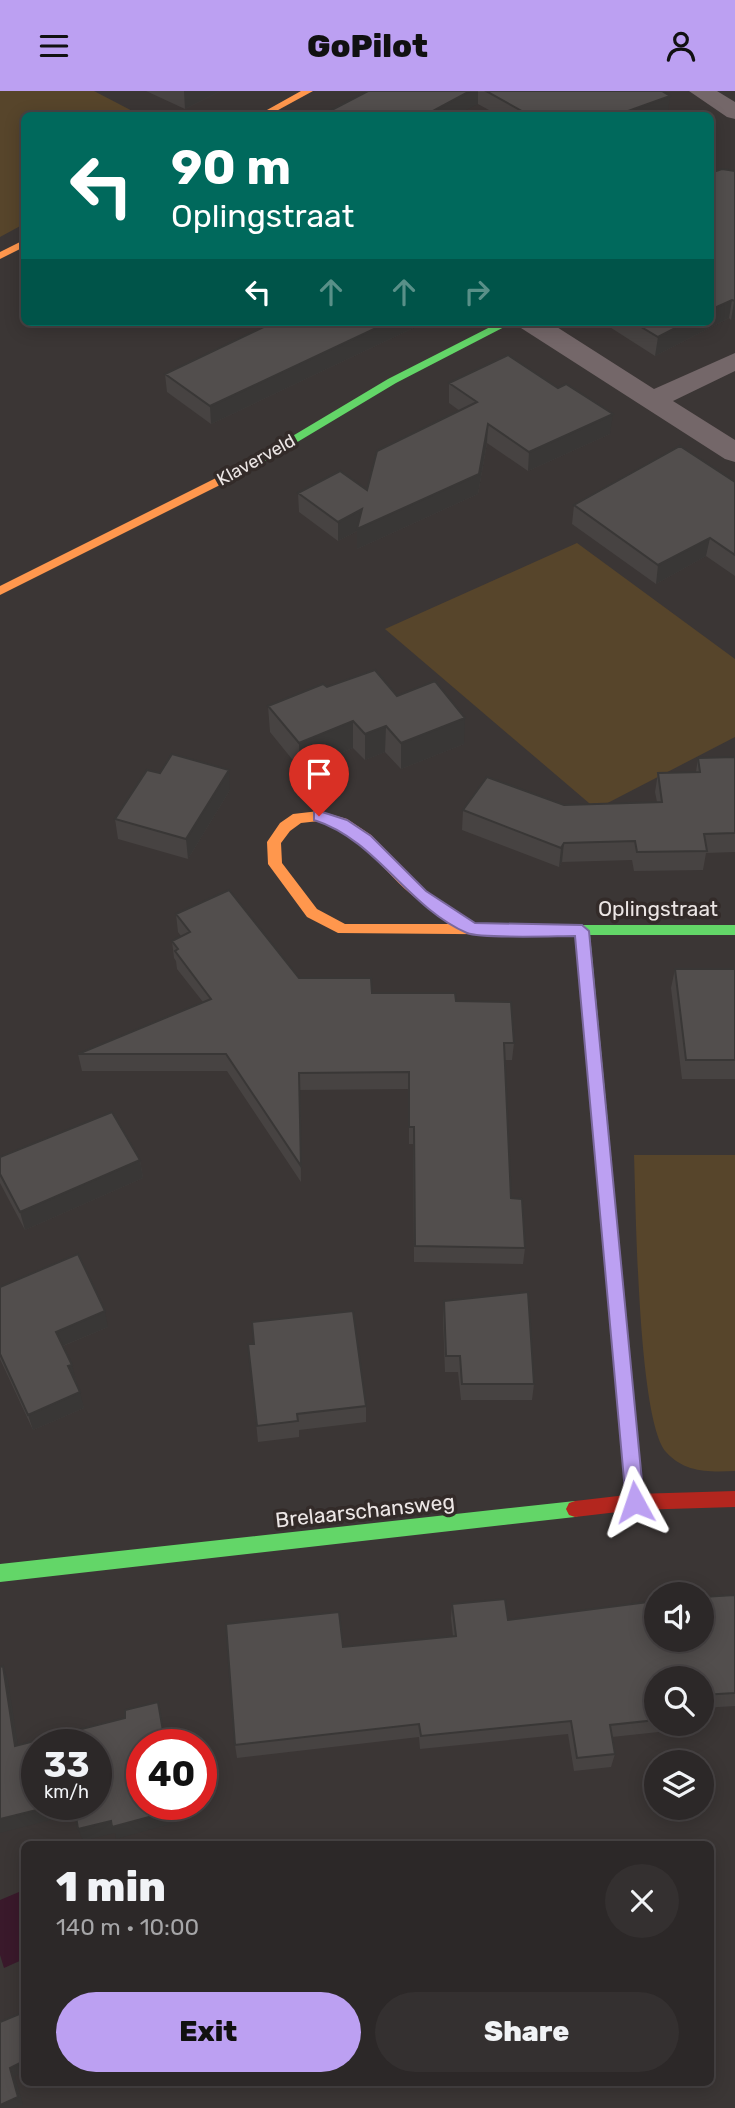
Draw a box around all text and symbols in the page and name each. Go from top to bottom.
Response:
icon: menu [35,27,73,65]
text: GoPilot [307,27,428,65]
icon: person [662,27,700,65]
text: 90 m [171,138,291,196]
icon: left [56,140,147,231]
text: Oplingstraat [171,197,354,235]
icon: left [239,273,277,311]
icon: ahead [312,273,350,311]
icon: ahead [385,273,423,311]
icon: right [458,273,496,311]
street label: Klaverveld [213,429,299,491]
pin [289,744,349,816]
icon: arrive [300,755,338,793]
street label: Oplingstraat [598,896,718,921]
position arrow [598,1465,672,1539]
street label: Brelaarschansweg [274,1489,456,1532]
map controls [644,1582,714,1820]
button: sound [644,1582,714,1652]
button: search [644,1666,714,1736]
speed limit sign: 40 [126,1729,217,1820]
text: 33 [43,1744,90,1786]
button: layers [644,1750,714,1820]
text: km/h [44,1781,89,1803]
text: 1 min [56,1862,166,1912]
button: close [605,1864,679,1938]
text: 140 m · 10:00 [56,1913,199,1941]
button: Exit [56,1992,361,2072]
button: Share [375,1992,679,2072]

